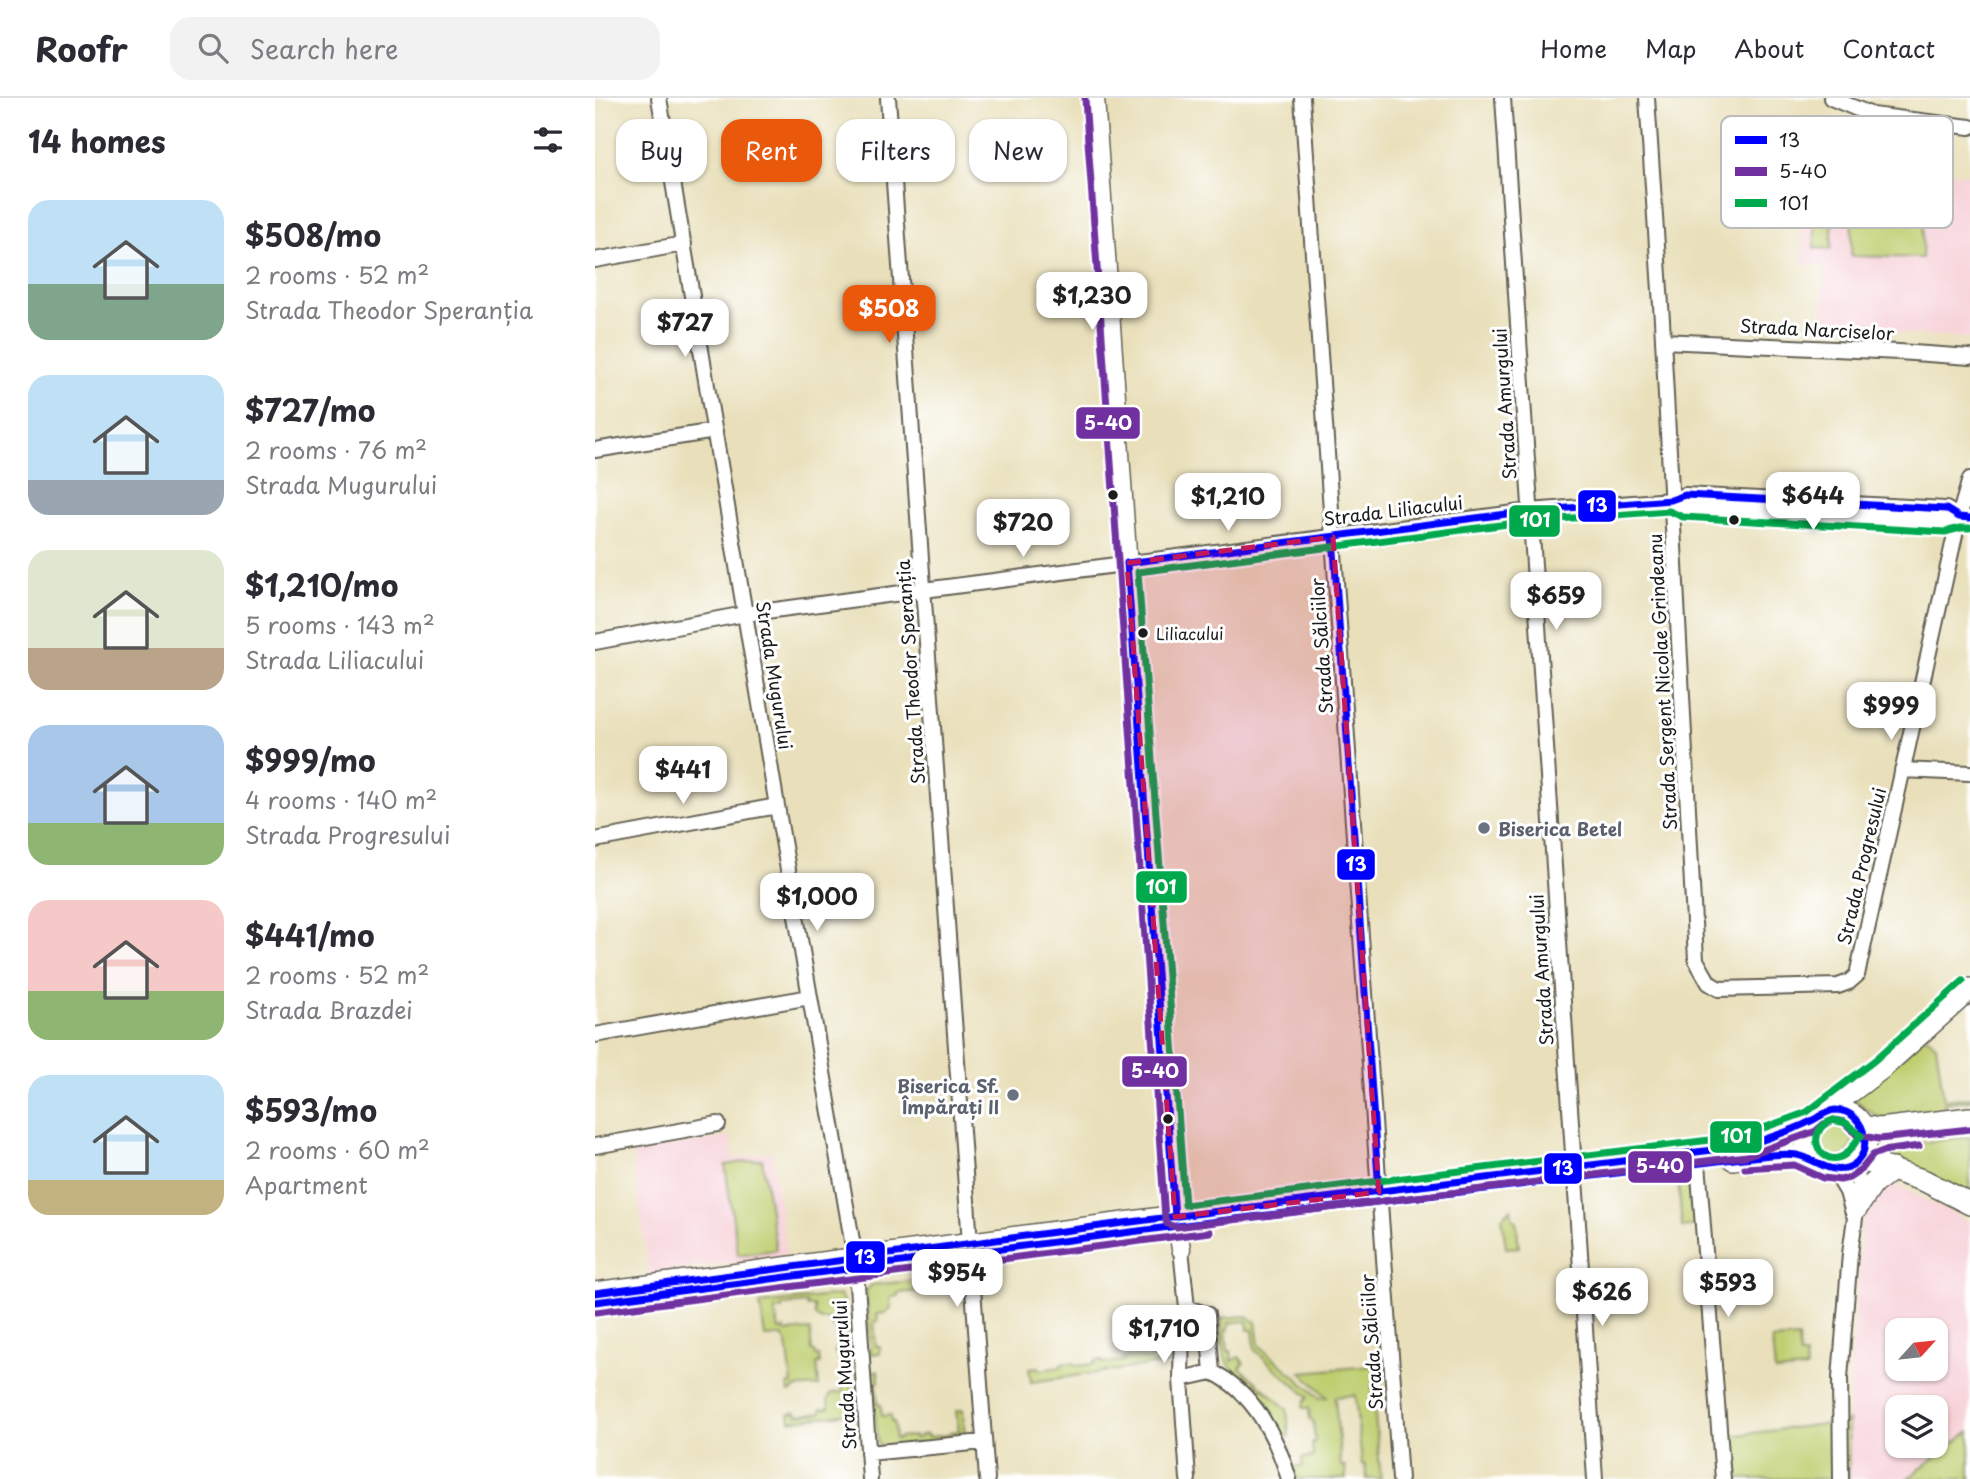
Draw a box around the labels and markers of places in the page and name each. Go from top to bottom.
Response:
pin: $1,230 [1035,272,1149,332]
pin: $508 [848,286,930,345]
pin: $727 [644,300,726,359]
pin: $644 [1772,472,1854,532]
pin: $1,210 [1171,474,1285,533]
unlabelled marker [1106,488,1120,502]
pin: $720 [982,500,1064,559]
unlabelled marker [1727,513,1741,527]
pin: $659 [1515,573,1597,632]
place label: Liliacului [1156,621,1223,645]
marker: Liliacului [1136,626,1150,640]
pin: $999 [1850,682,1932,742]
pin: $441 [642,746,724,806]
place label: Biserica Betel [1498,815,1622,842]
marker: Biserica Betel [1476,820,1492,836]
pin: $1,000 [760,874,874,933]
place label: Biserica Sf. Împărați II [897,1072,999,1120]
marker: Biserica Sf. Împărați II [1005,1087,1021,1103]
unlabelled marker [1161,1112,1175,1126]
pin: $954 [916,1250,998,1309]
pin: $593 [1687,1260,1769,1319]
pin: $626 [1561,1268,1643,1328]
pin: $1,710 [1107,1306,1221,1365]

